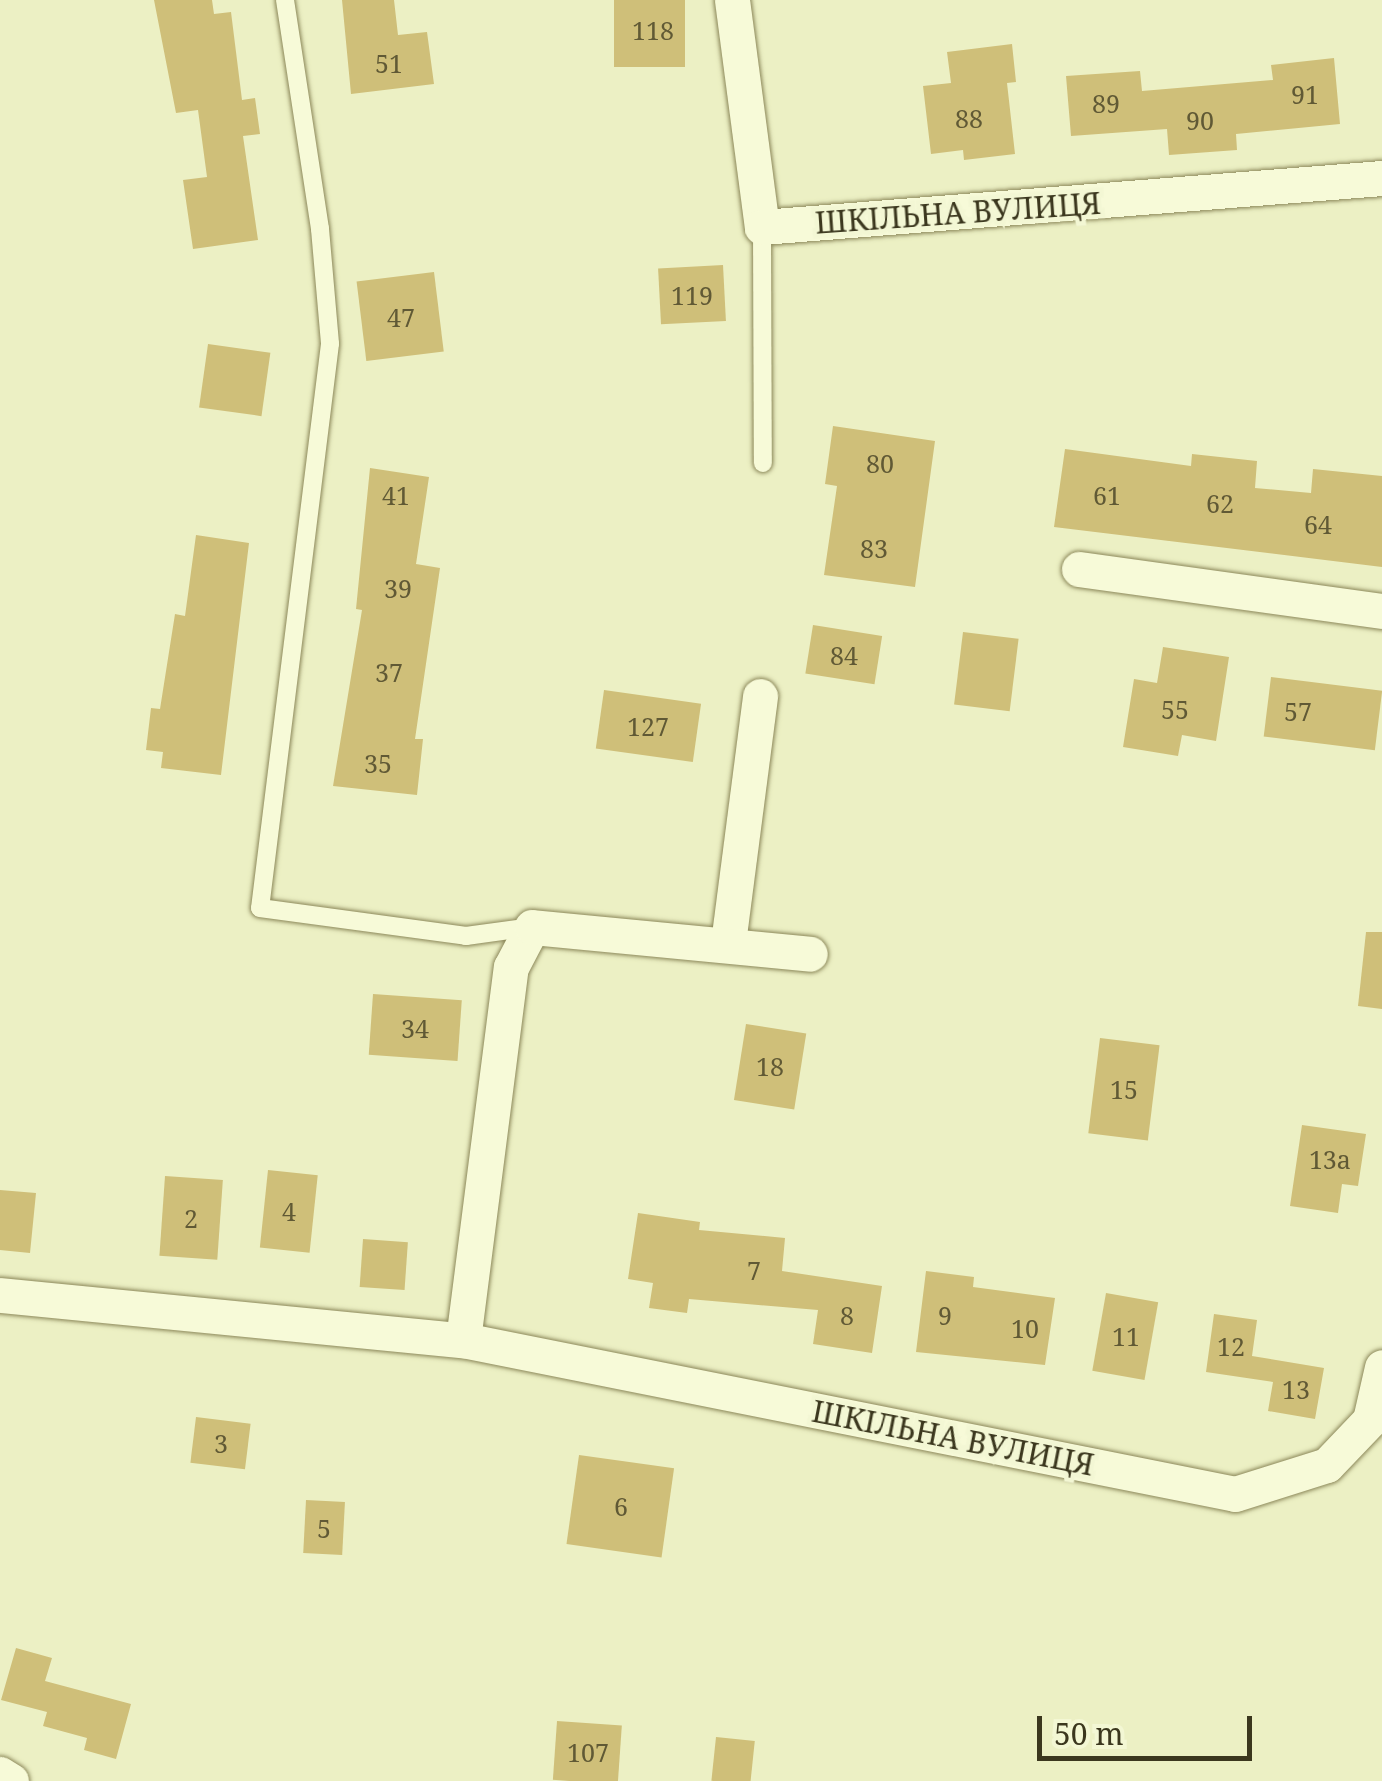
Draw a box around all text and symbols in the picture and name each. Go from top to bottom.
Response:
house number: 118 [632,15,674,45]
house number: 51 [375,48,403,78]
house number: 91 [1291,79,1319,109]
house number: 89 [1092,88,1120,118]
house number: 88 [955,103,983,133]
house number: 90 [1186,105,1214,135]
street label: ШКІЛЬНА ВУЛИЦЯ [814,185,1102,241]
house number: 119 [671,280,713,310]
house number: 47 [387,302,415,332]
house number: 80 [866,448,894,478]
house number: 41 [382,480,410,510]
house number: 61 [1093,480,1121,510]
house number: 62 [1206,488,1234,518]
house number: 64 [1304,509,1332,539]
house number: 83 [860,533,888,563]
house number: 39 [384,573,412,603]
house number: 84 [830,640,858,670]
house number: 37 [375,657,403,687]
house number: 55 [1161,694,1189,724]
house number: 57 [1284,696,1312,726]
house number: 127 [627,711,669,741]
house number: 35 [364,748,392,778]
house number: 34 [401,1013,429,1043]
house number: 18 [756,1051,784,1081]
house number: 15 [1110,1074,1138,1104]
house number: 13а [1309,1144,1351,1174]
house number: 4 [282,1196,296,1226]
house number: 2 [184,1203,198,1233]
house number: 7 [747,1255,761,1285]
house number: 8 [840,1300,854,1330]
house number: 9 [938,1300,952,1330]
house number: 10 [1011,1313,1039,1343]
house number: 11 [1112,1321,1140,1351]
house number: 12 [1217,1331,1245,1361]
house number: 13 [1282,1374,1310,1404]
street label: ШКІЛЬНА ВУЛИЦЯ [809,1393,1097,1483]
house number: 3 [214,1428,228,1458]
house number: 6 [614,1491,628,1521]
house number: 5 [317,1513,331,1543]
scale bar [1042,1696,1257,1758]
text: 50 m [1054,1713,1124,1754]
house number: 107 [567,1737,609,1767]

